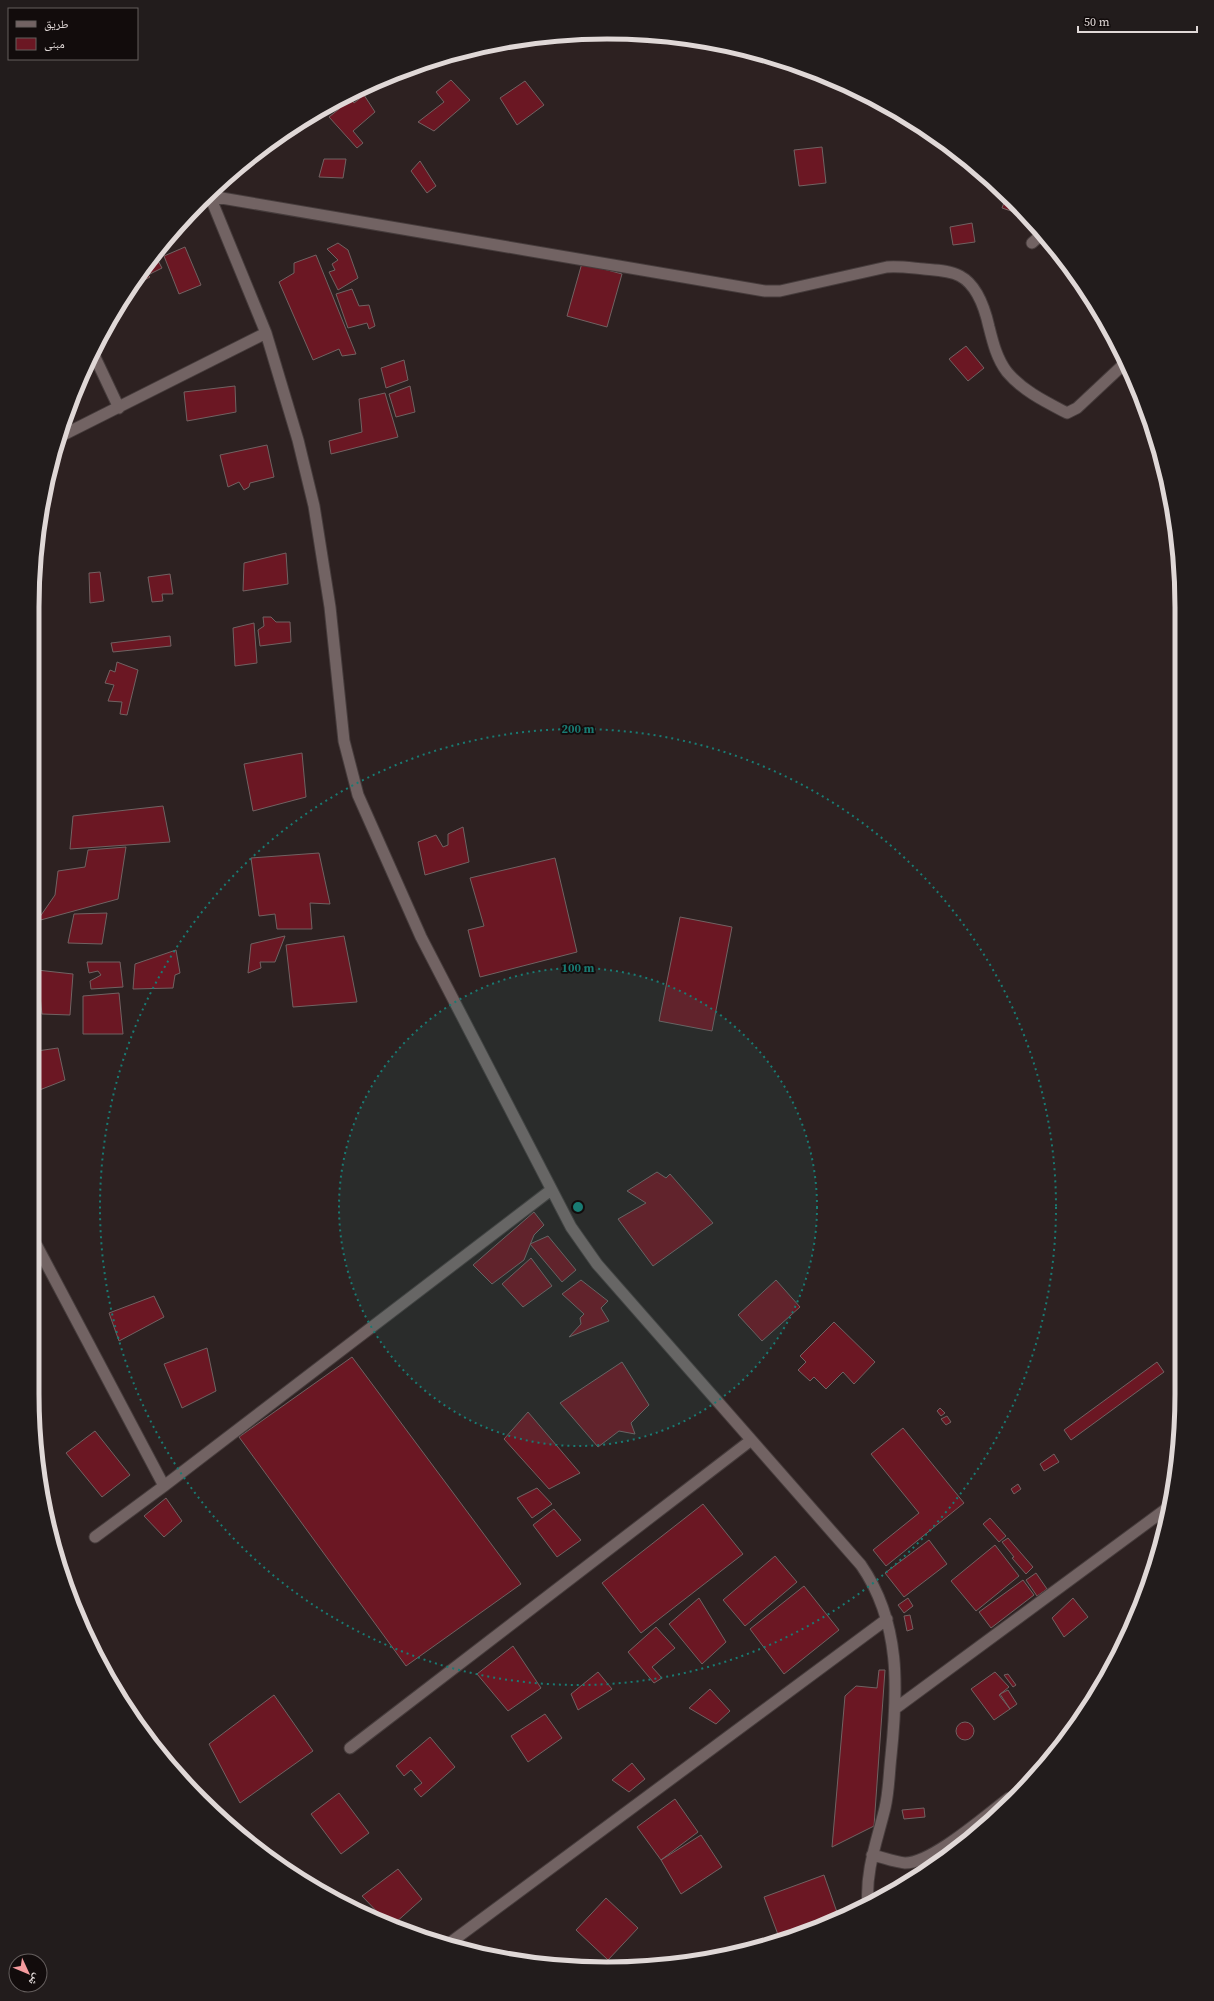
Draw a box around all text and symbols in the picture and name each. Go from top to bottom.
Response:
legend [8,8,138,60]
scale bar [1078,8,1197,34]
text: 50 m [1084,14,1110,30]
text: طريق [44,16,69,32]
text: مبنى [44,36,65,52]
text: 200 m [562,721,595,737]
text: 100 m [562,960,595,976]
centre of rings [571,1200,585,1214]
north arrow [8,1953,48,1993]
text: ش [25,1970,44,1989]

